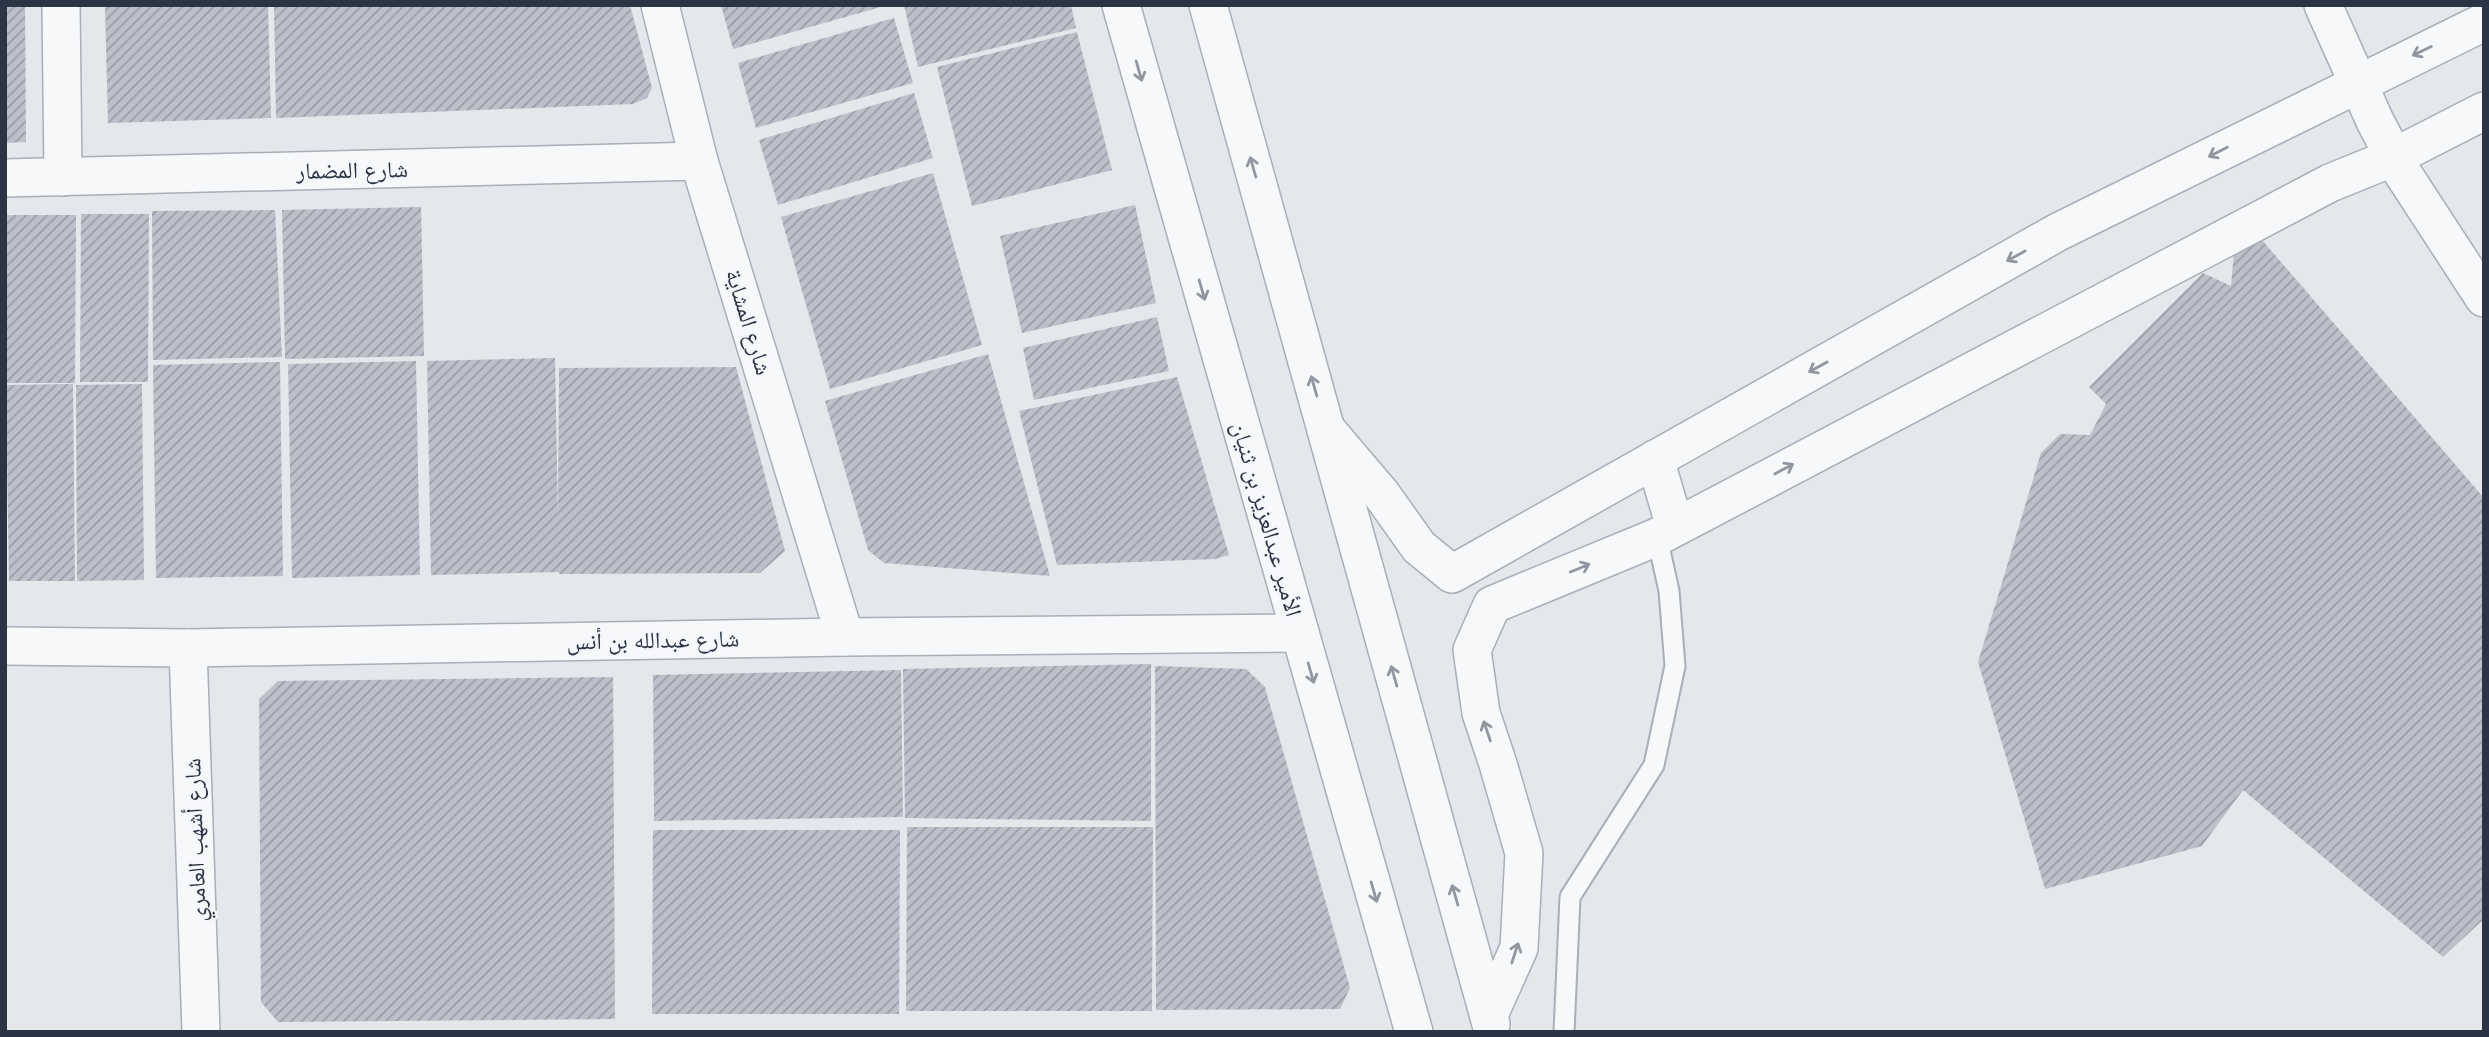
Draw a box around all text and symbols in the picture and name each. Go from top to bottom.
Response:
one-way arrow [2412,45,2433,58]
one-way arrow [1134,60,1147,82]
one-way arrow [2208,145,2229,159]
street label: شارع المضمار [295,154,408,186]
one-way arrow [1245,156,1258,178]
one-way arrow [2006,250,2027,263]
street label: شارع المشاية [719,265,779,379]
one-way arrow [1196,278,1209,300]
one-way arrow [1808,360,1828,374]
one-way arrow [1306,375,1319,397]
street label: الأمير عبدالعزيز بن ثنيان [1225,418,1309,620]
one-way arrow [1774,462,1794,476]
one-way arrow [1569,561,1590,574]
street label: شارع عبدالله بن أنس [566,623,740,657]
one-way arrow [1306,662,1319,684]
one-way arrow [1387,665,1400,687]
one-way arrow [1480,721,1492,743]
street label: شارع أشهب العامري [177,757,217,922]
one-way arrow [1369,881,1382,903]
one-way arrow [1448,884,1461,906]
one-way arrow [1510,942,1523,964]

